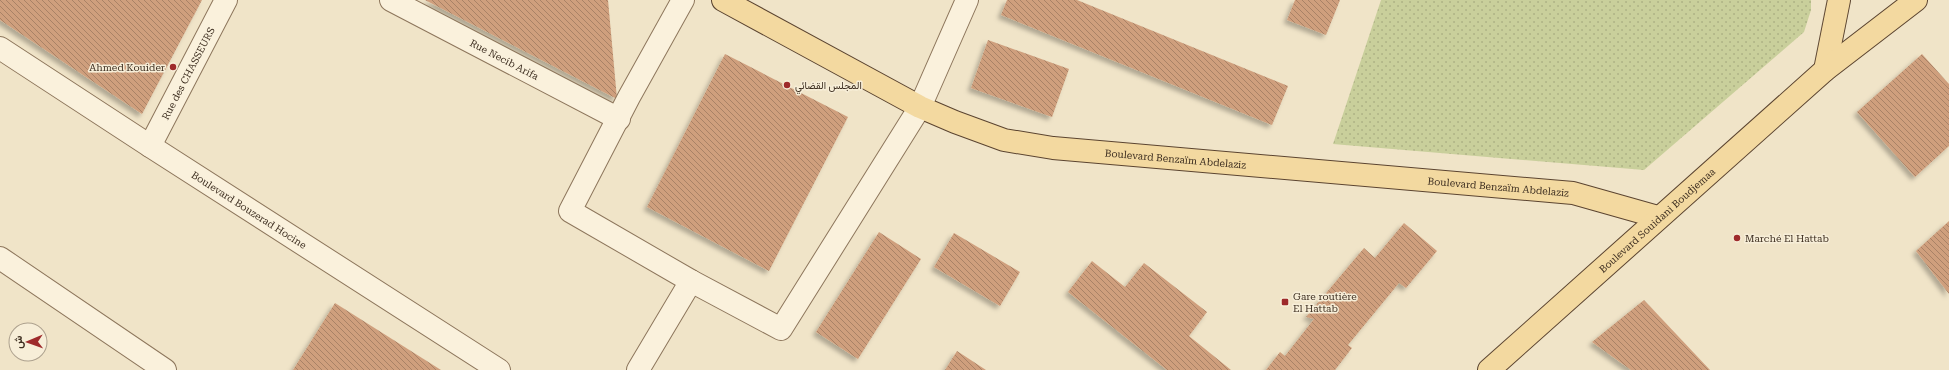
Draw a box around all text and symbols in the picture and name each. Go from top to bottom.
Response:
street label: Rue des CHASSEURS [160,25,217,122]
street label: Rue Necib Arifa [468,37,541,82]
place label: Ahmed Kouider [89,62,165,73]
marker: Ahmed Kouider [168,62,178,72]
marker: المجلس القضائي [782,80,792,90]
place label: المجلس القضائي [795,80,862,94]
street label: Boulevard Benzaïm Abdelaziz [1104,147,1247,171]
street label: Boulevard Souidani Boudjemaa [1597,166,1718,275]
street label: Boulevard Bouzerad Hocine [189,169,309,251]
street label: Boulevard Benzaïm Abdelaziz [1427,175,1570,199]
marker: Marché El Hattab [1732,233,1742,243]
place label: Marché El Hattab [1745,233,1829,244]
place label: Gare routière El Hattab [1293,291,1357,314]
marker: Gare routière El Hattab [1280,297,1290,307]
north arrow [8,322,48,362]
text: ش [12,335,25,349]

